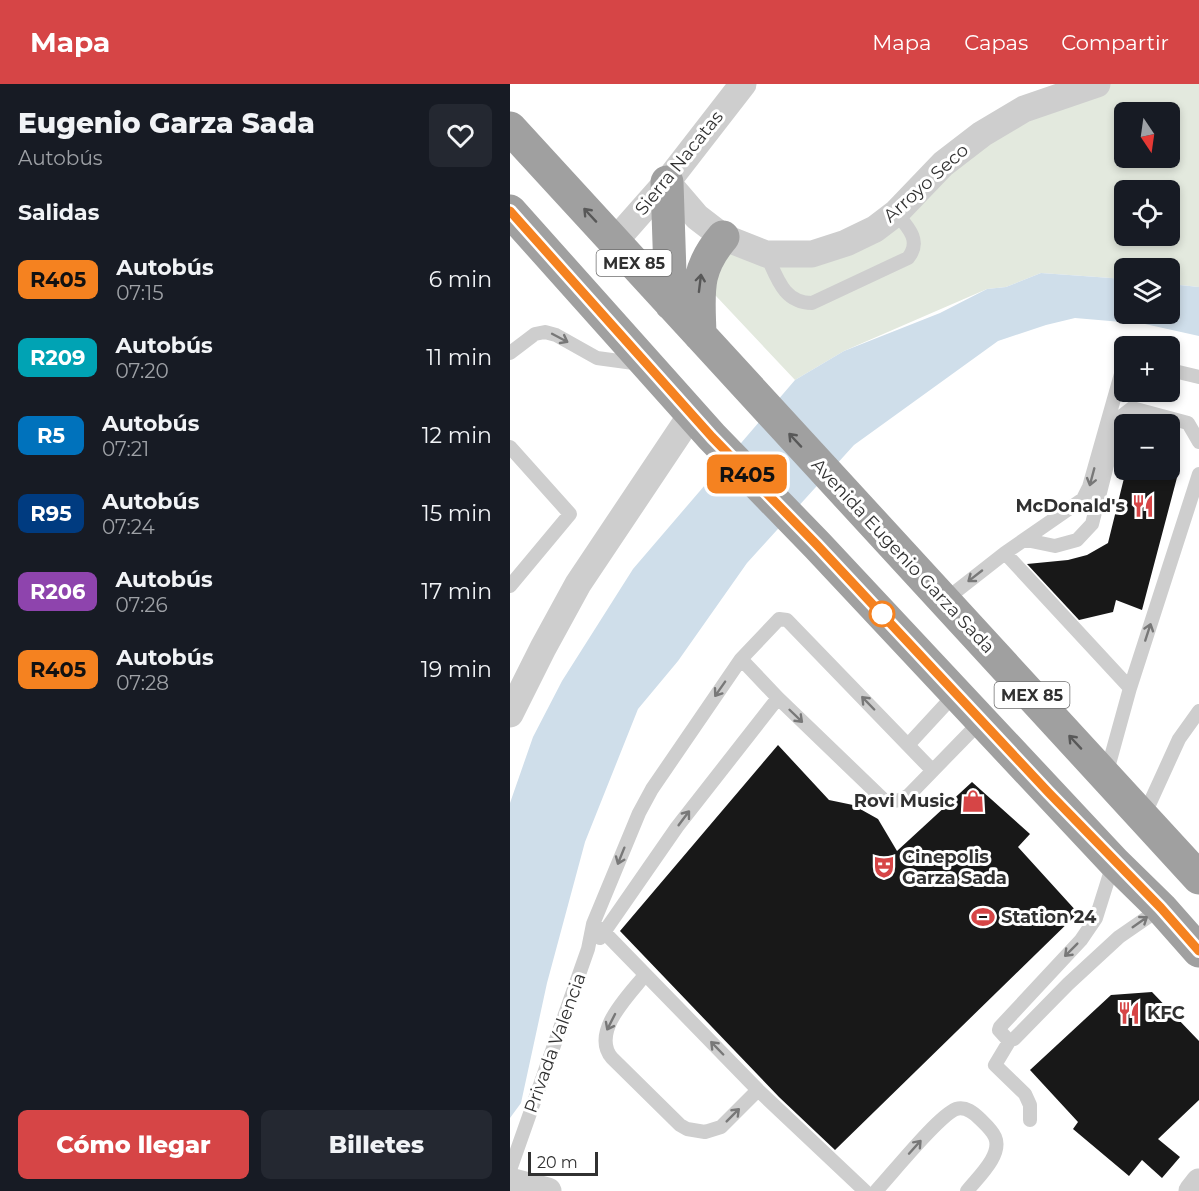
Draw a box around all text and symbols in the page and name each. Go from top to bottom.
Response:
text: Mapa [30,25,110,59]
text: Mapa [872,30,931,55]
text: Capas [964,30,1028,55]
text: Compartir [1061,30,1169,55]
north arrow [1114,102,1180,168]
map controls [1114,102,1180,480]
button: heart [429,104,492,167]
text: Eugenio Garza Sada [18,106,315,140]
street label: Sierra Nacatas [630,106,728,220]
street label: Arroyo Seco [879,139,973,227]
text: Autobús [18,146,103,170]
button: locate [1114,180,1180,246]
text: Salidas [18,199,99,226]
one-way arrow [583,208,597,223]
road number: MEX 85 [596,250,672,276]
text: Autobús [116,254,214,281]
button: layers [1114,258,1180,324]
text: 6 min [429,266,492,293]
text: R405 [30,267,86,292]
one-way arrow [695,273,706,293]
text: 07:15 [116,281,164,305]
text: Autobús [115,332,213,359]
one-way arrow [551,332,568,344]
button: + [1114,336,1180,402]
text: 11 min [426,344,492,371]
text: R209 [30,345,85,370]
text: 07:20 [115,359,169,383]
text: Autobús [102,410,199,437]
button: − [1114,414,1180,480]
text: 12 min [422,422,492,449]
text: R5 [37,423,65,448]
one-way arrow [788,433,802,448]
text: 07:21 [102,437,149,461]
line badge: R405 [705,454,789,494]
street label: Avenida Eugenio Garza Sada [807,454,999,658]
text: R405 [719,462,775,487]
one-way arrow [1086,467,1097,486]
text: Autobús [102,488,199,515]
restaurant icon: McDonald's [1130,493,1156,519]
place label: McDonald's [1015,495,1125,517]
text: 15 min [422,500,492,527]
text: R95 [30,501,72,526]
text: 07:24 [102,515,155,539]
text: Autobús [115,566,213,593]
one-way arrow [967,570,983,583]
text: 17 min [421,578,492,605]
text: R206 [30,579,85,604]
text: 07:26 [115,593,168,617]
unlabelled marker [869,601,895,627]
one-way arrow [1143,623,1154,642]
text: Autobús [116,644,214,671]
text: 19 min [421,656,492,683]
text: R405 [30,657,86,682]
text: 07:28 [116,671,169,695]
one-way arrow [714,680,726,697]
road number: MEX 85 [994,682,1070,708]
one-way arrow [860,696,875,711]
one-way arrow [789,709,804,723]
one-way arrow [1068,735,1082,750]
shop icon: Rovi Music [960,788,986,814]
place label: Rovi Music [854,790,955,812]
one-way arrow [677,810,690,826]
one-way arrow [615,846,626,865]
place label: Cinepolis Garza Sada [902,846,1007,889]
theatre icon: Cinepolis Garza Sada [871,854,897,880]
sports icon: Station 24 [970,904,996,930]
place label: Station 24 [1001,906,1097,928]
one-way arrow [1131,916,1148,928]
one-way arrow [1063,943,1078,958]
street label: Privada Valencia [519,970,591,1116]
restaurant icon: KFC [1116,1000,1142,1026]
place label: KFC [1147,1002,1185,1024]
one-way arrow [605,1013,617,1031]
one-way arrow [710,1041,724,1056]
one-way arrow [726,1107,741,1122]
button: Cómo llegar [18,1110,249,1179]
button: Billetes [261,1110,492,1179]
one-way arrow [908,1140,922,1155]
scale bar [528,1149,598,1176]
text: 20 m [537,1153,578,1172]

